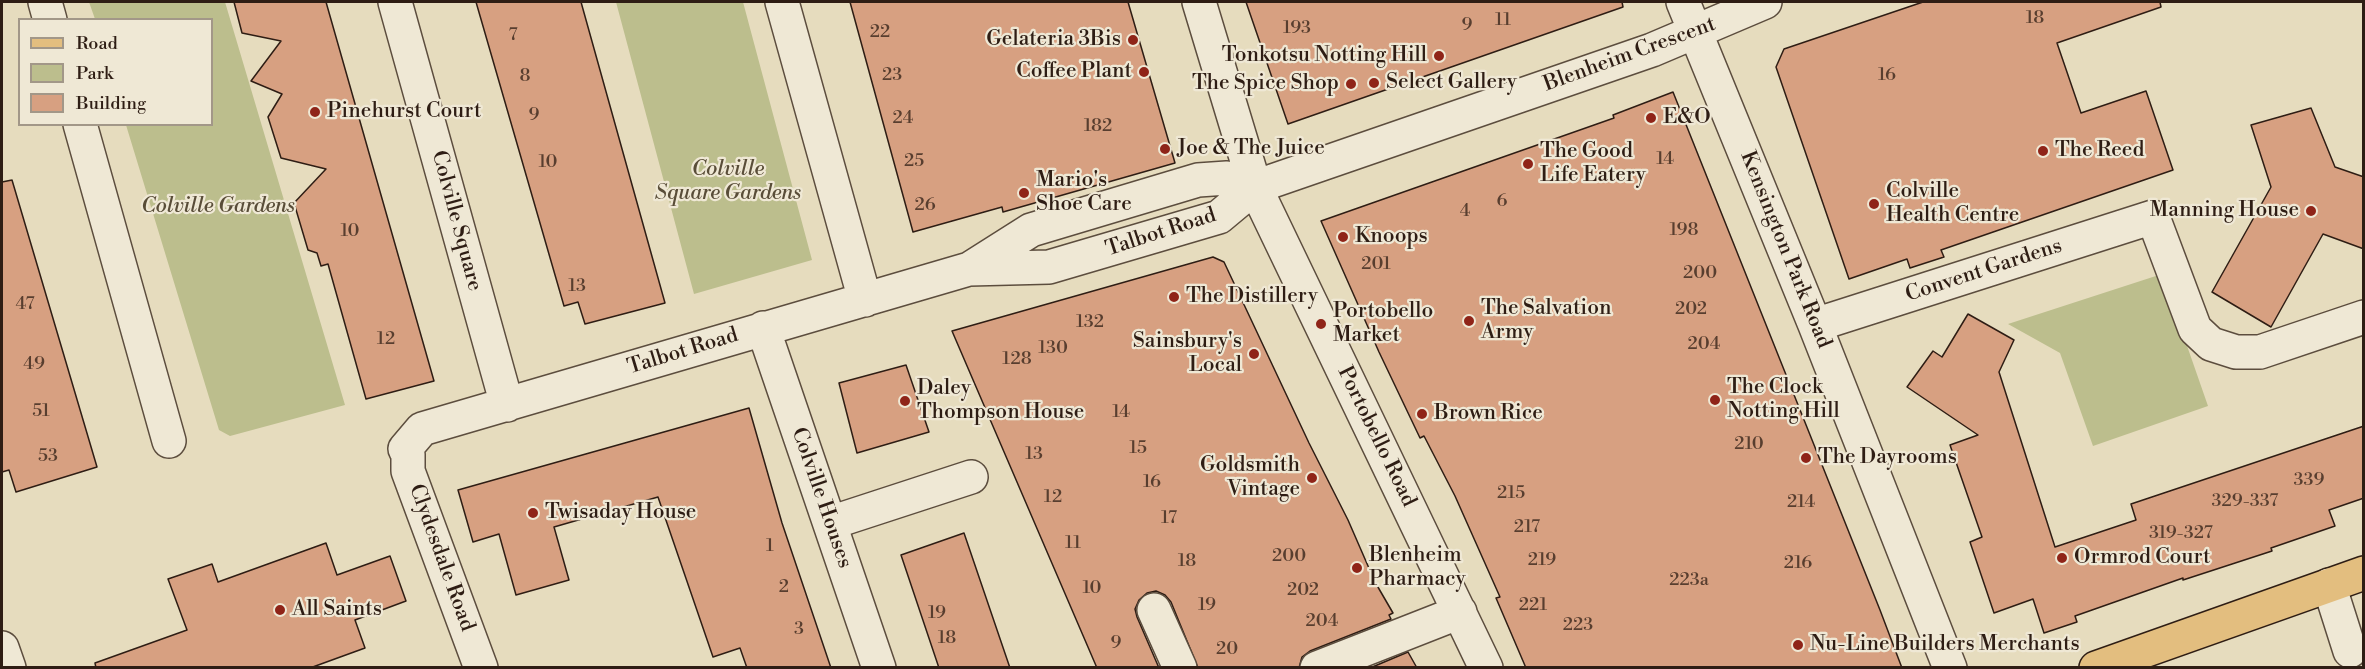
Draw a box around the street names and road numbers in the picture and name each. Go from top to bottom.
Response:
street label: Blenheim Crescent [1541,12,1719,98]
street label: Colville Square [425,148,487,294]
street label: Kensington Park Road [1734,148,1836,352]
street label: Talbot Road [1103,203,1219,263]
street label: Convent Gardens [1903,234,2065,308]
street label: Talbot Road [625,323,741,381]
street label: Portobello Road [1331,363,1421,511]
street label: Colville Houses [785,424,857,572]
street label: Clydesdale Road [403,481,479,635]

